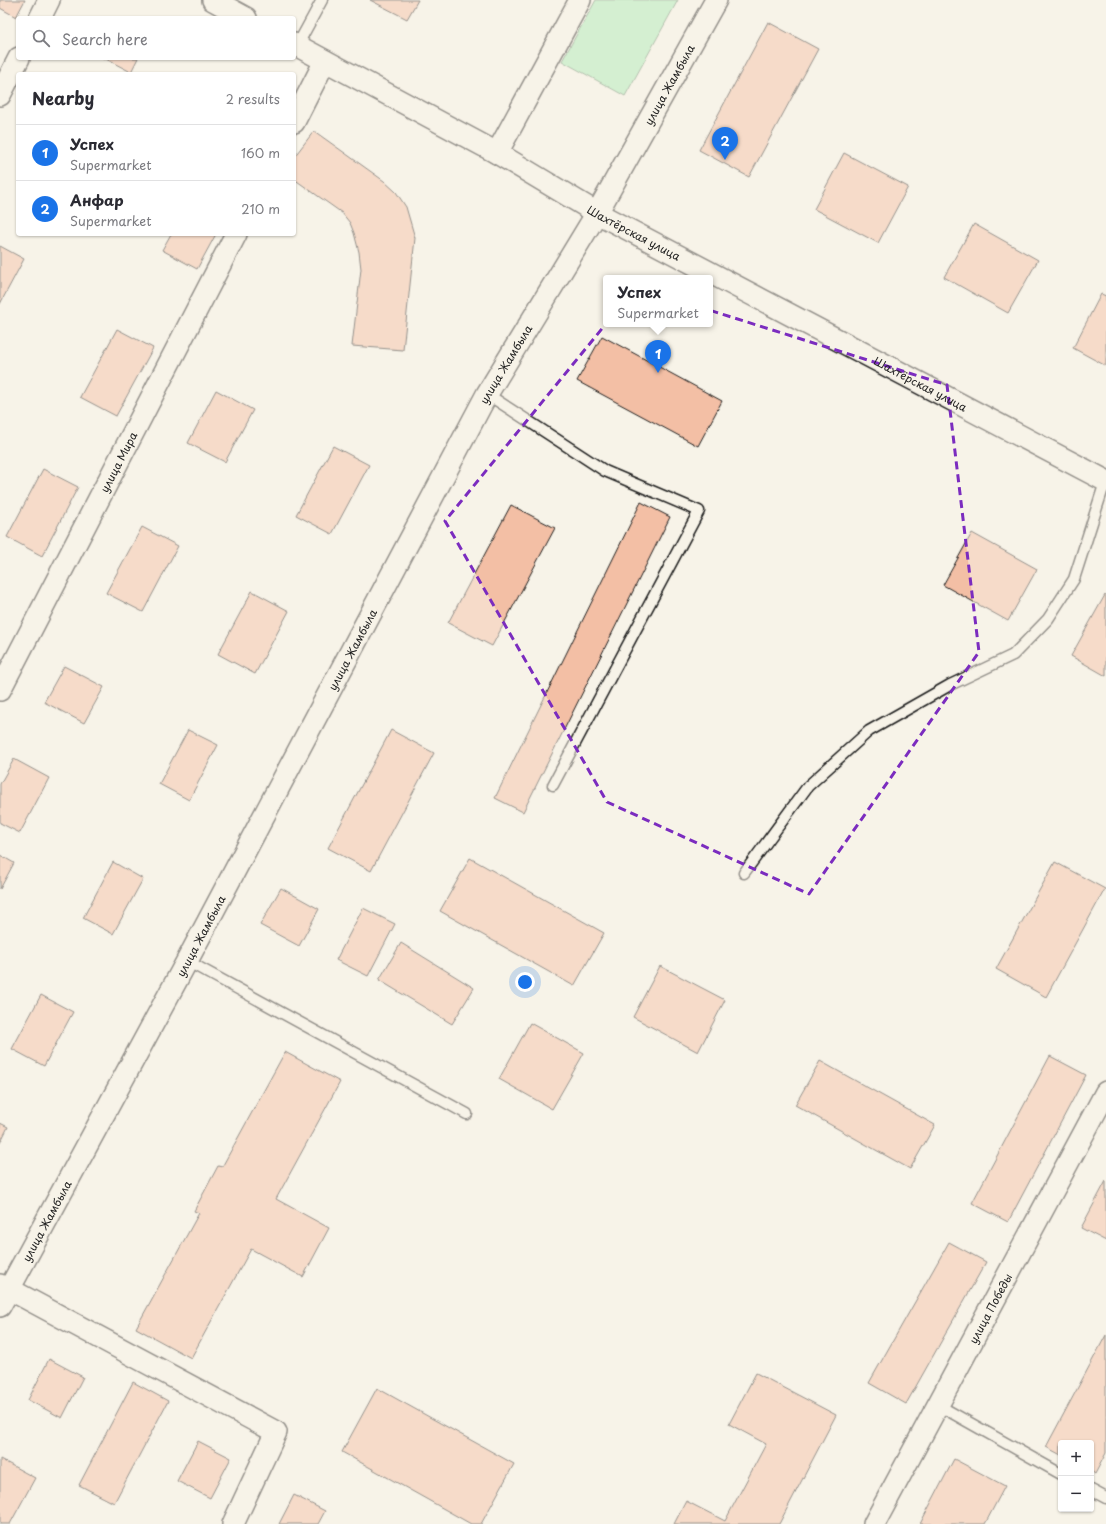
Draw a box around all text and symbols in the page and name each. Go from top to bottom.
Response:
search box [16,16,296,60]
icon: search [30,27,52,49]
text: Search here [62,27,148,50]
street label: улица Жамбыла [639,41,698,128]
text: Nearby [32,85,94,111]
text: 2 results [226,89,280,108]
pin: 2 [712,127,738,160]
text: Успех [70,132,114,155]
text: 1 [42,143,48,162]
text: 160 m [241,143,280,162]
text: Supermarket [70,155,152,174]
text: Анфар [70,188,124,211]
text: 2 [40,199,50,218]
text: 210 m [241,199,280,218]
street label: Шахтёрская улица [584,201,684,264]
text: Supermarket [70,211,152,230]
popup [603,275,713,327]
text: Успех [617,280,661,303]
text: Supermarket [617,303,699,322]
street label: улица Жамбыла [475,321,536,407]
pin: 1 [645,340,671,373]
street label: Шахтёрская улица [871,352,971,415]
street label: улица Мира [95,428,141,495]
street label: улица Жамбыла [323,605,381,693]
street label: улица Жамбыла [172,892,229,980]
your location [515,972,535,992]
street label: улица Жамбыла [17,1177,75,1264]
street label: улица Победы [964,1270,1016,1346]
map controls [1058,1440,1094,1512]
button: + [1058,1440,1094,1476]
button: − [1058,1476,1094,1512]

